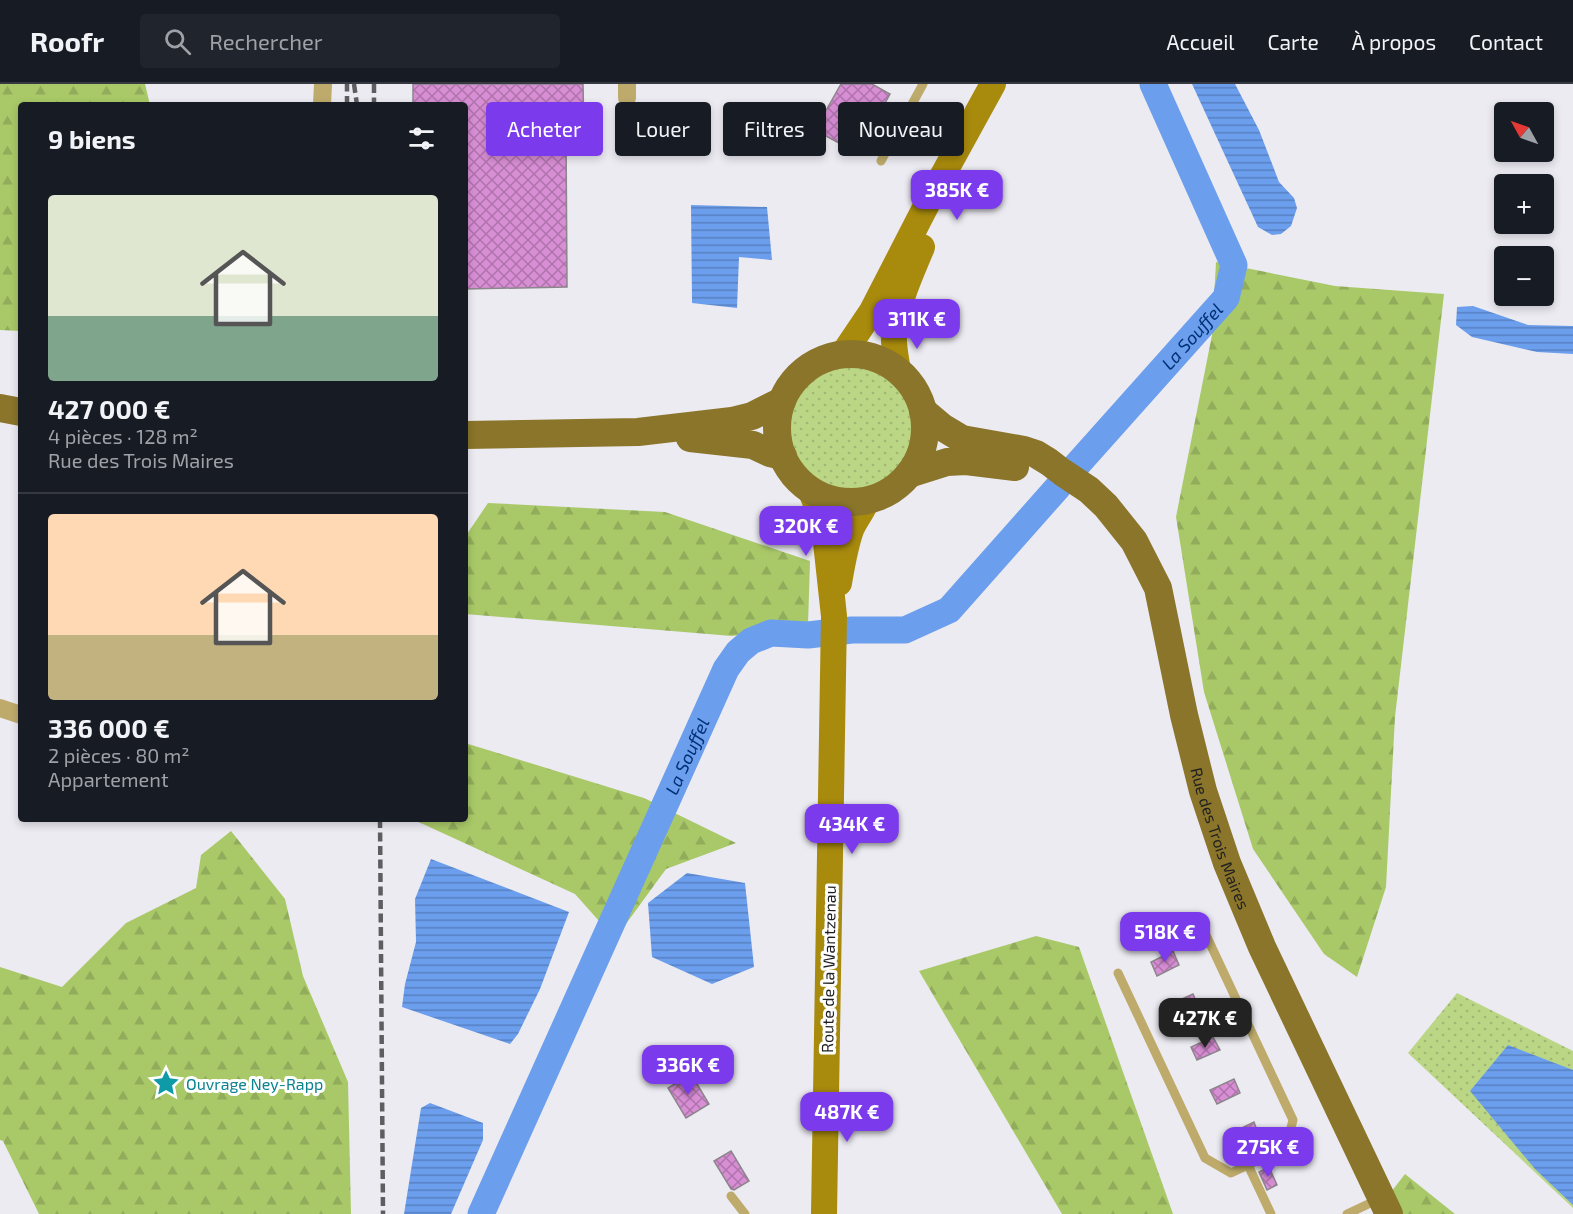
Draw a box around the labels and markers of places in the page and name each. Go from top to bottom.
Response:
pin: 385K € [908,170,1006,221]
pin: 311K € [868,299,966,350]
pin: 320K € [757,506,855,557]
pin: 434K € [803,804,901,855]
pin: 518K € [1116,912,1214,963]
pin: 427K € [1156,998,1254,1049]
pin: 336K € [639,1045,737,1096]
place icon: Ouvrage Ney-Rapp [151,1068,181,1098]
place label: Ouvrage Ney-Rapp [186,1074,323,1093]
pin: 487K € [798,1092,896,1143]
pin: 275K € [1219,1127,1317,1178]

